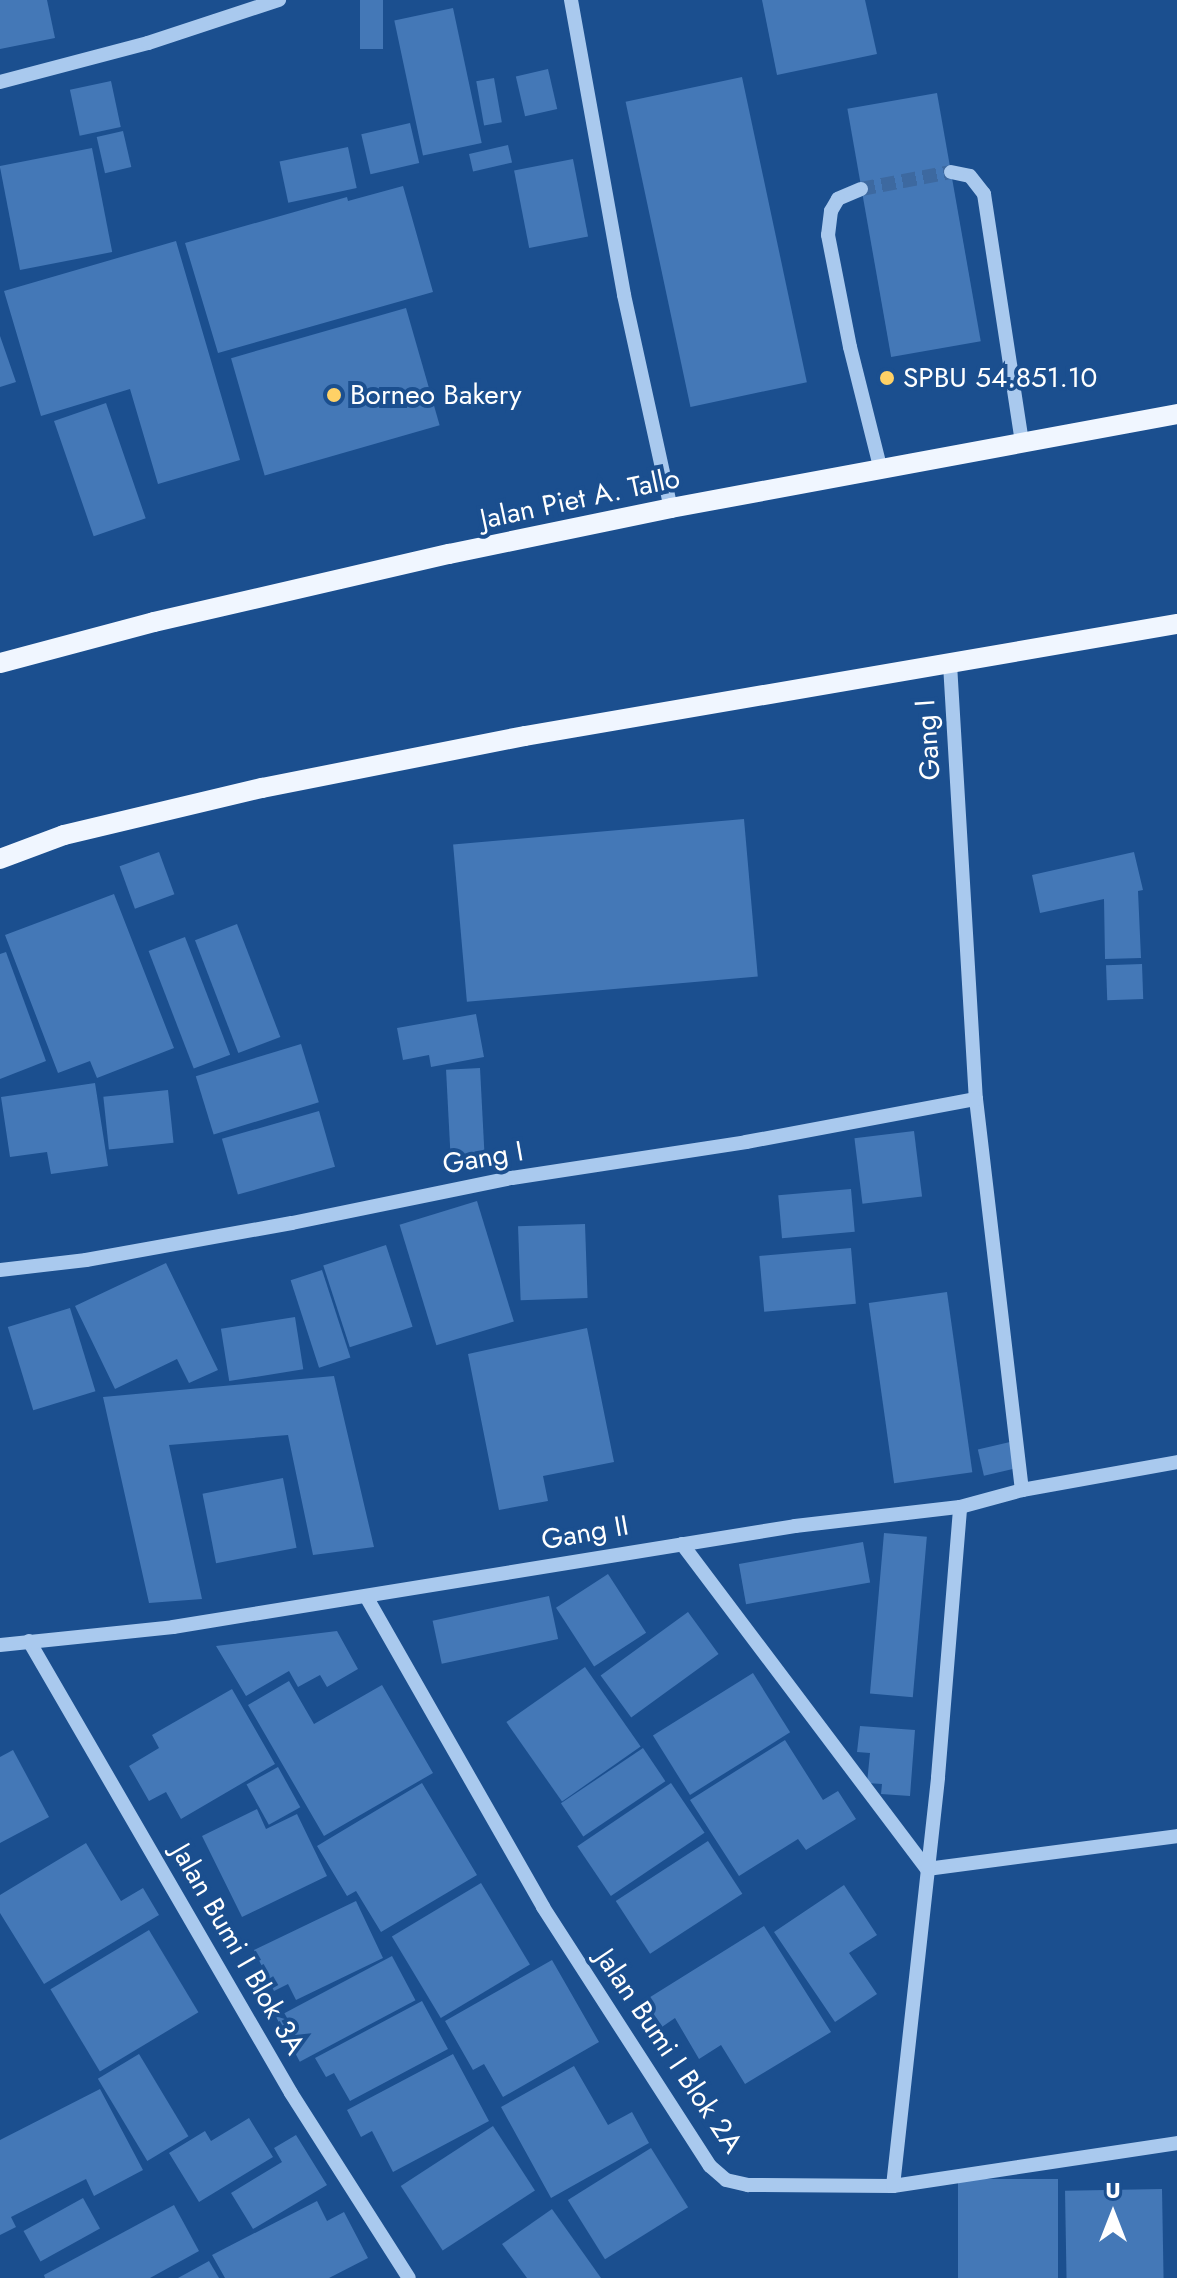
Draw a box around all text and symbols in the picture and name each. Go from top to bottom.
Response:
place label: SPBU 54.851.10 [903,361,1097,395]
marker: SPBU 54.851.10 [878,369,896,387]
place label: Borneo Bakery [350,378,521,412]
marker: Borneo Bakery [325,386,343,404]
street label: Jalan Piet A. Tallo [477,461,683,537]
street label: Gang I [908,698,948,782]
street label: Gang I [440,1134,526,1182]
street label: Gang II [539,1509,631,1557]
street label: Jalan Bumi I Blok 3A [164,1838,312,2060]
street label: Jalan Bumi I Blok 2A [588,1943,750,2159]
north arrow [1073,2174,1153,2254]
text: U [1105,2174,1121,2206]

